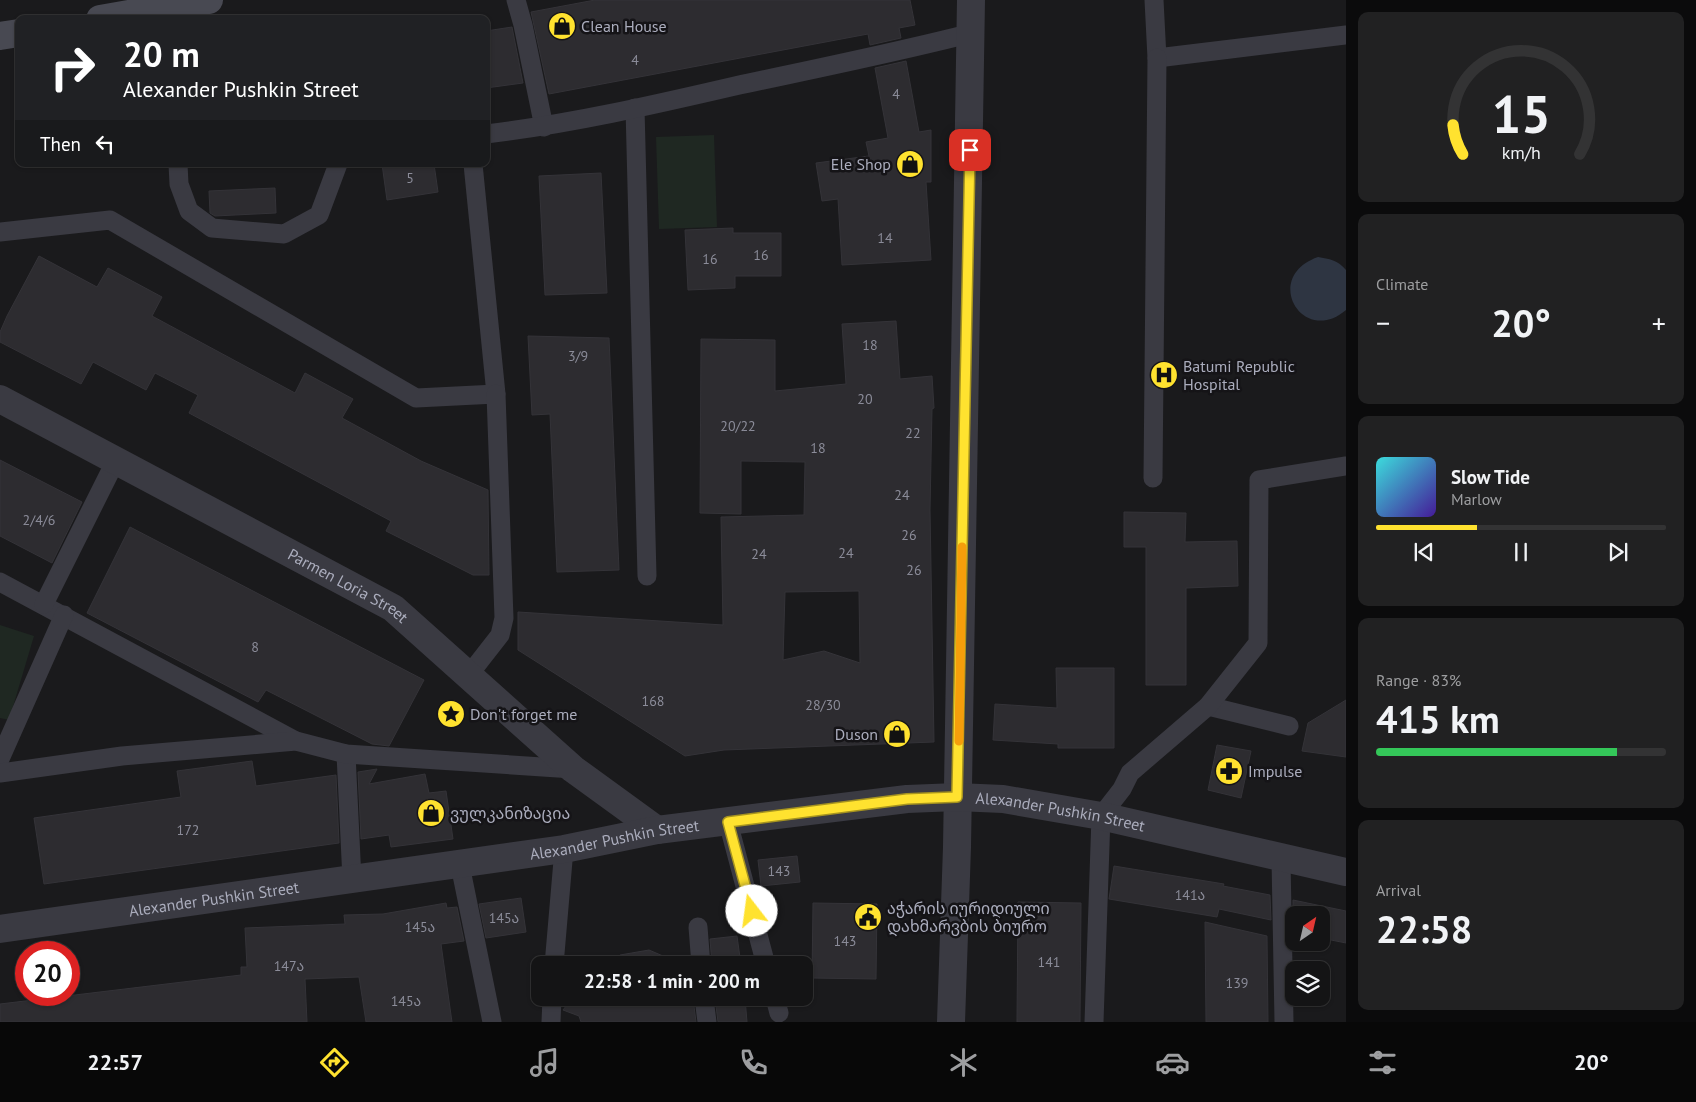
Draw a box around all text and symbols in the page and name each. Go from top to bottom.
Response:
shop icon: Clean House [547,11,577,41]
place label: Clean House [581,16,667,36]
text: 20 m [123,31,200,77]
icon: right [40,35,105,100]
house number: 4 [631,51,639,69]
text: Alexander Pushkin Street [123,75,359,103]
text: 15 [1492,80,1550,147]
house number: 4 [892,85,900,103]
pin [949,129,991,171]
icon: left [91,130,119,158]
text: Then [40,132,81,156]
icon: arrive [956,136,984,164]
text: km/h [1501,141,1541,164]
shop icon: Ele Shop [895,149,925,179]
place label: Ele Shop [831,154,891,174]
house number: 5 [406,169,414,187]
house number: 14 [877,229,893,247]
house number: 16 [753,246,769,264]
house number: 16 [702,250,718,268]
text: Climate [1376,274,1428,294]
text: 20° [1491,298,1551,347]
text: − [1376,304,1390,341]
text: + [1652,304,1666,341]
house number: 18 [862,336,878,354]
house number: 3/9 [568,347,588,365]
place label: Batumi Republic Hospital [1183,356,1295,394]
hospital icon: Batumi Republic Hospital [1149,360,1179,390]
house number: 20 [857,390,873,408]
house number: 20/22 [720,417,756,435]
house number: 22 [905,424,921,442]
house number: 18 [810,439,826,457]
text: Slow Tide [1451,465,1530,489]
house number: 24 [894,486,910,504]
text: Marlow [1451,489,1502,509]
house number: 2/4/6 [23,511,55,529]
house number: 26 [901,526,917,544]
icon: previous [1410,538,1438,566]
icon: pause [1507,538,1535,566]
icon: next [1604,538,1632,566]
street label: Parmen Loria Street [285,544,413,627]
house number: 24 [838,544,854,562]
house number: 24 [751,545,767,563]
house number: 26 [906,561,922,579]
house number: 8 [251,638,259,656]
text: Range · 83% [1376,670,1461,690]
house number: 168 [642,692,664,710]
text: 415 km [1376,694,1500,743]
house number: 28/30 [805,696,841,714]
place icon: Don't forget me [436,699,466,729]
place label: Don't forget me [470,704,577,724]
shop icon: Duson [882,719,912,749]
place label: Duson [835,724,878,744]
pharmacy icon: Impulse [1214,756,1244,786]
place label: Impulse [1248,761,1302,781]
street label: Alexander Pushkin Street [975,788,1147,836]
shop icon: ვულკანიზაცია [416,798,446,828]
place label: ვულკანიზაცია [450,803,570,824]
street label: Alexander Pushkin Street [528,815,701,864]
house number: 172 [177,821,199,839]
house number: 143 [768,862,790,880]
street label: Alexander Pushkin Street [127,877,301,921]
text: Arrival [1376,880,1421,900]
position arrow [725,884,777,936]
house number: 141ა [1175,886,1205,904]
place label: აჭარის იურიდიული დახმარვბის ბიურო [887,898,1050,937]
public building icon: აჭარის იურიდიული დახმარვბის ბიურო [853,902,883,932]
text: 22:58 [1376,904,1472,953]
north arrow [1285,906,1330,951]
map controls [1285,906,1330,1006]
house number: 145ა [489,909,519,927]
house number: 145ა [405,918,435,936]
house number: 143 [834,932,856,950]
speed limit sign: 20 [15,941,80,1006]
house number: 141 [1038,953,1060,971]
house number: 147ა [274,957,304,975]
button: layers [1285,961,1330,1006]
text: 22:58 · 1 min · 200 m [584,969,760,993]
house number: 139 [1226,974,1248,992]
house number: 145ა [391,992,421,1010]
icon: directions [317,1045,352,1080]
icon: music [527,1045,562,1080]
icon: phone [736,1045,771,1080]
icon: climate [946,1045,981,1080]
icon: car [1155,1045,1190,1080]
icon: filters [1365,1045,1400,1080]
text: 22:57 [87,1048,143,1076]
text: 20° [1574,1048,1609,1076]

